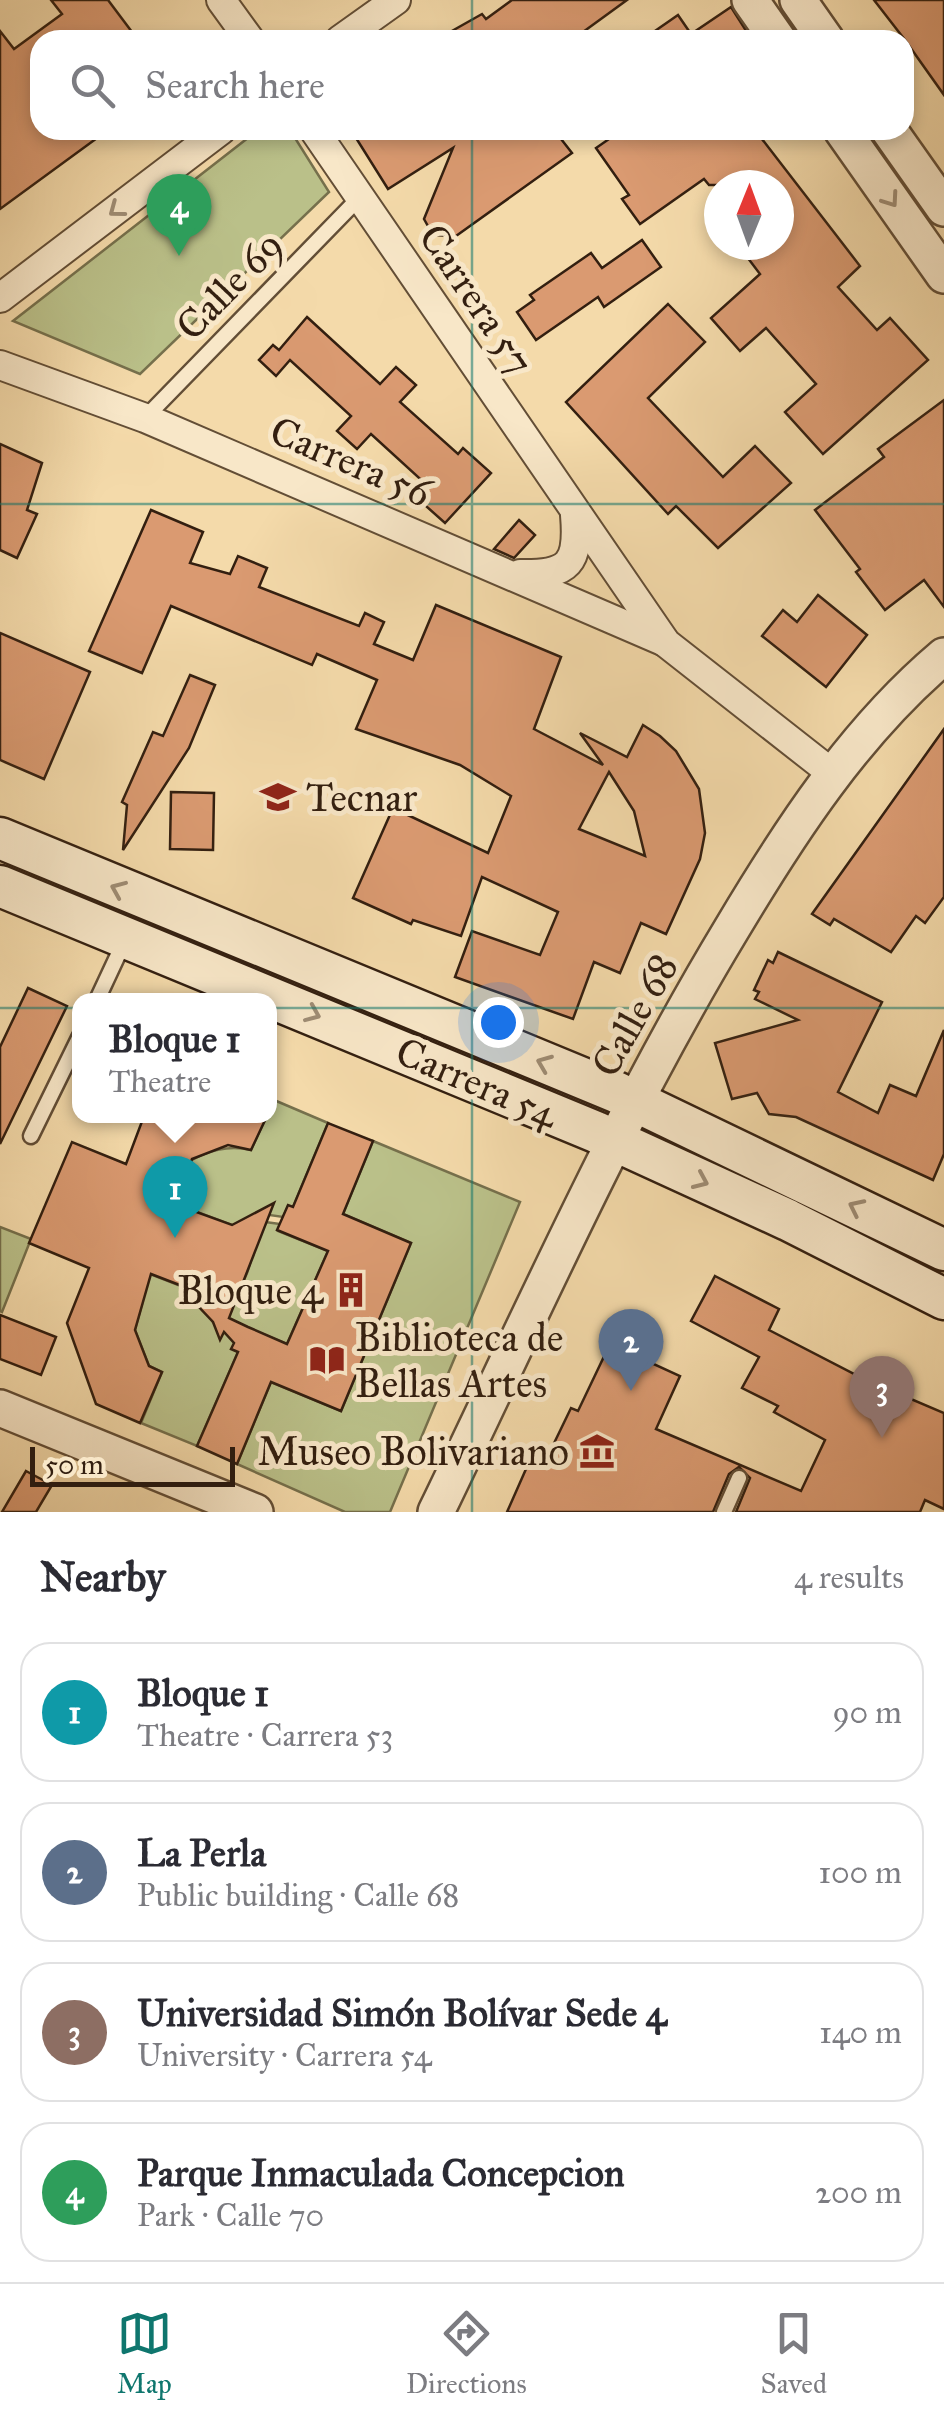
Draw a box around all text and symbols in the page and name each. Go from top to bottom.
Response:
search box [30,30,914,140]
icon: search [65,58,120,113]
text: Search here [145,62,325,108]
north arrow [704,170,794,260]
pin: 4 [146,174,212,256]
one-way arrow [879,189,897,207]
one-way arrow [109,199,127,216]
street label: Carrera 57 [408,215,545,384]
street label: Calle 69 [166,221,293,350]
street label: Carrera 56 [263,406,440,518]
place label: Tecnar [306,773,417,822]
school or university icon: Tecnar [259,778,297,816]
one-way arrow [111,881,129,901]
street label: Calle 68 [581,945,688,1085]
popup [72,993,277,1123]
your location [473,997,524,1048]
one-way arrow [303,1002,321,1022]
text: Bloque 1 [108,1016,241,1062]
street label: Carrera 54 [389,1027,567,1139]
one-way arrow [537,1054,554,1074]
text: Theatre [108,1062,211,1101]
pin: 1 [142,1156,208,1238]
one-way arrow [691,1169,709,1189]
one-way arrow [849,1200,867,1220]
place label: Bloque 4 [177,1266,325,1315]
building icon: Bloque 4 [332,1271,370,1309]
pin: 2 [598,1308,664,1391]
place label: Biblioteca de Bellas Artes [355,1313,563,1408]
library icon: Biblioteca de Bellas Artes [308,1341,346,1379]
pin: 3 [850,1356,914,1438]
place label: Museo Bolivariano [257,1427,569,1476]
museum icon: Museo Bolivariano [578,1432,616,1470]
scale bar [30,1442,235,1486]
text: 50 m [45,1447,104,1482]
text: Nearby [40,1551,165,1603]
text: 4 results [794,1558,904,1597]
text: Bloque 1 [137,1670,269,1716]
text: 1 [68,1693,81,1732]
text: 90 m [832,1693,902,1732]
text: Theatre · Carrera 53 [137,1716,393,1755]
text: La Perla [137,1830,266,1876]
text: 2 [67,1853,82,1892]
text: 100 m [818,1853,902,1892]
text: Public building · Calle 68 [137,1876,459,1915]
text: Universidad Simón Bolívar Sede 4 [137,1990,667,2036]
text: 3 [68,2013,81,2052]
text: 140 m [819,2013,902,2052]
text: University · Carrera 54 [137,2036,432,2075]
text: Parque Inmaculada Concepcion [137,2150,624,2196]
text: 4 [66,2173,83,2212]
text: 200 m [815,2173,902,2212]
text: Park · Calle 70 [137,2196,324,2235]
tab: Map [117,2306,172,2401]
tab: Directions [406,2306,527,2401]
tab: Saved [761,2306,827,2401]

